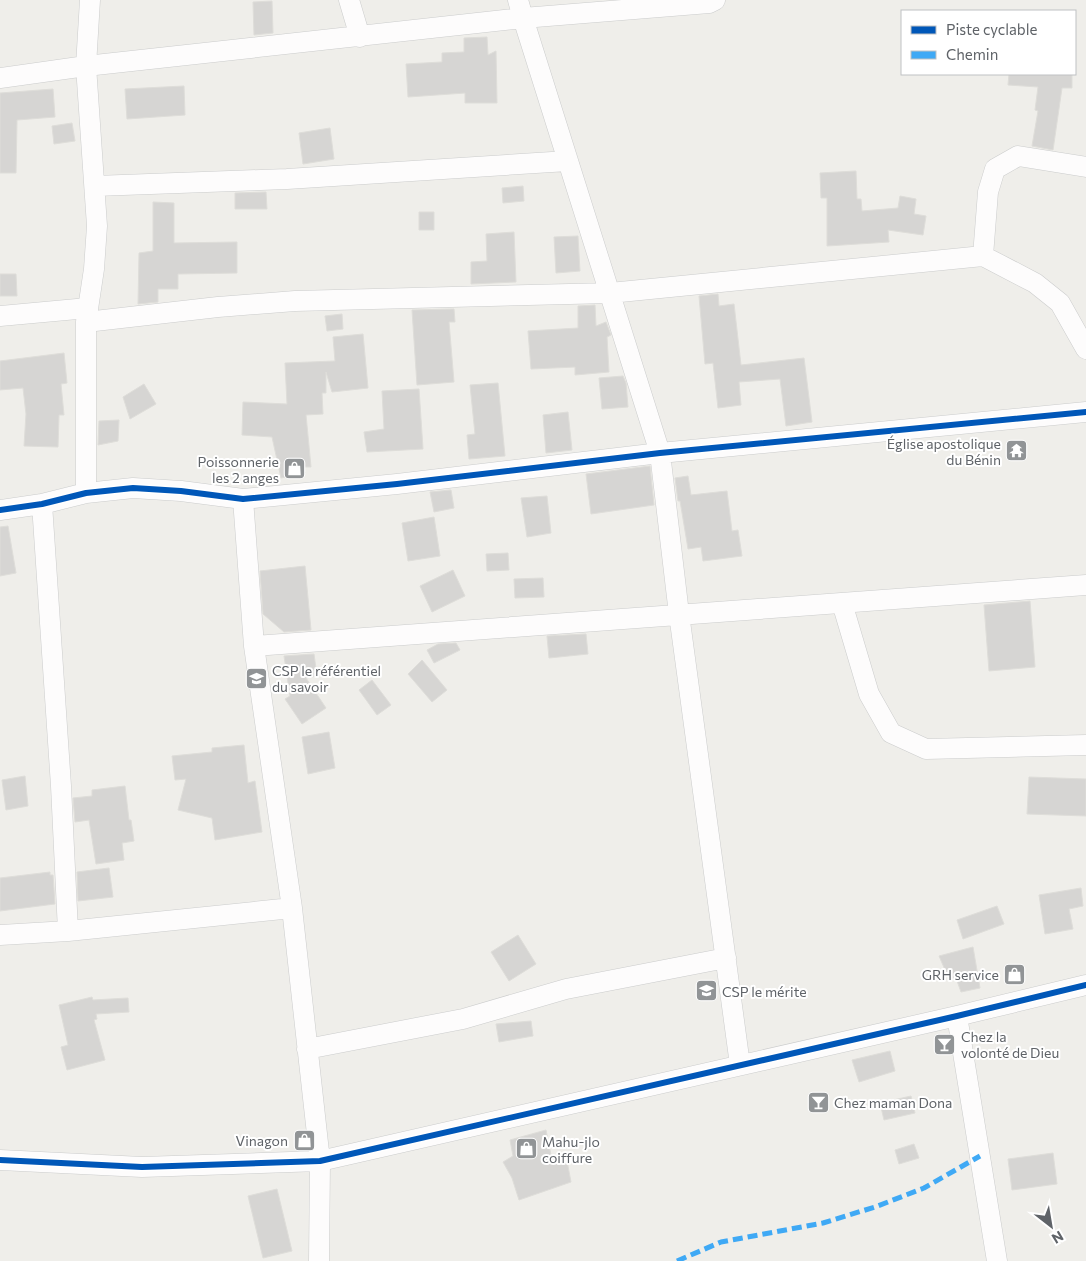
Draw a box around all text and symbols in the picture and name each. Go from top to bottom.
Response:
legend [901,10,1076,75]
text: Piste cyclable [946,20,1038,38]
text: Chemin [946,45,998,63]
place label: Église apostolique du Bénin [887,435,1001,468]
temple icon: Église apostolique du Bénin [1005,439,1029,463]
place label: Poissonnerie les 2 anges [197,453,279,486]
shop icon: Poissonnerie les 2 anges [283,457,307,481]
place label: CSP le référentiel du savoir [272,662,381,695]
school or university icon: CSP le référentiel du savoir [244,666,268,690]
shop icon: GRH service [1003,962,1027,986]
place label: GRH service [922,966,999,983]
school or university icon: CSP le mérite [694,979,718,1003]
place label: CSP le mérite [722,983,807,1000]
place label: Chez la volonté de Dieu [961,1028,1059,1061]
bar icon: Chez la volonté de Dieu [933,1032,957,1056]
bar icon: Chez maman Dona [806,1090,830,1114]
place label: Chez maman Dona [834,1094,952,1111]
shop icon: Vinagon [292,1128,316,1152]
place label: Vinagon [236,1132,288,1149]
place label: Mahu-jlo coiffure [542,1133,600,1166]
shop icon: Mahu-jlo coiffure [514,1137,538,1161]
north arrow [1026,1201,1076,1251]
text: N [1049,1228,1067,1248]

